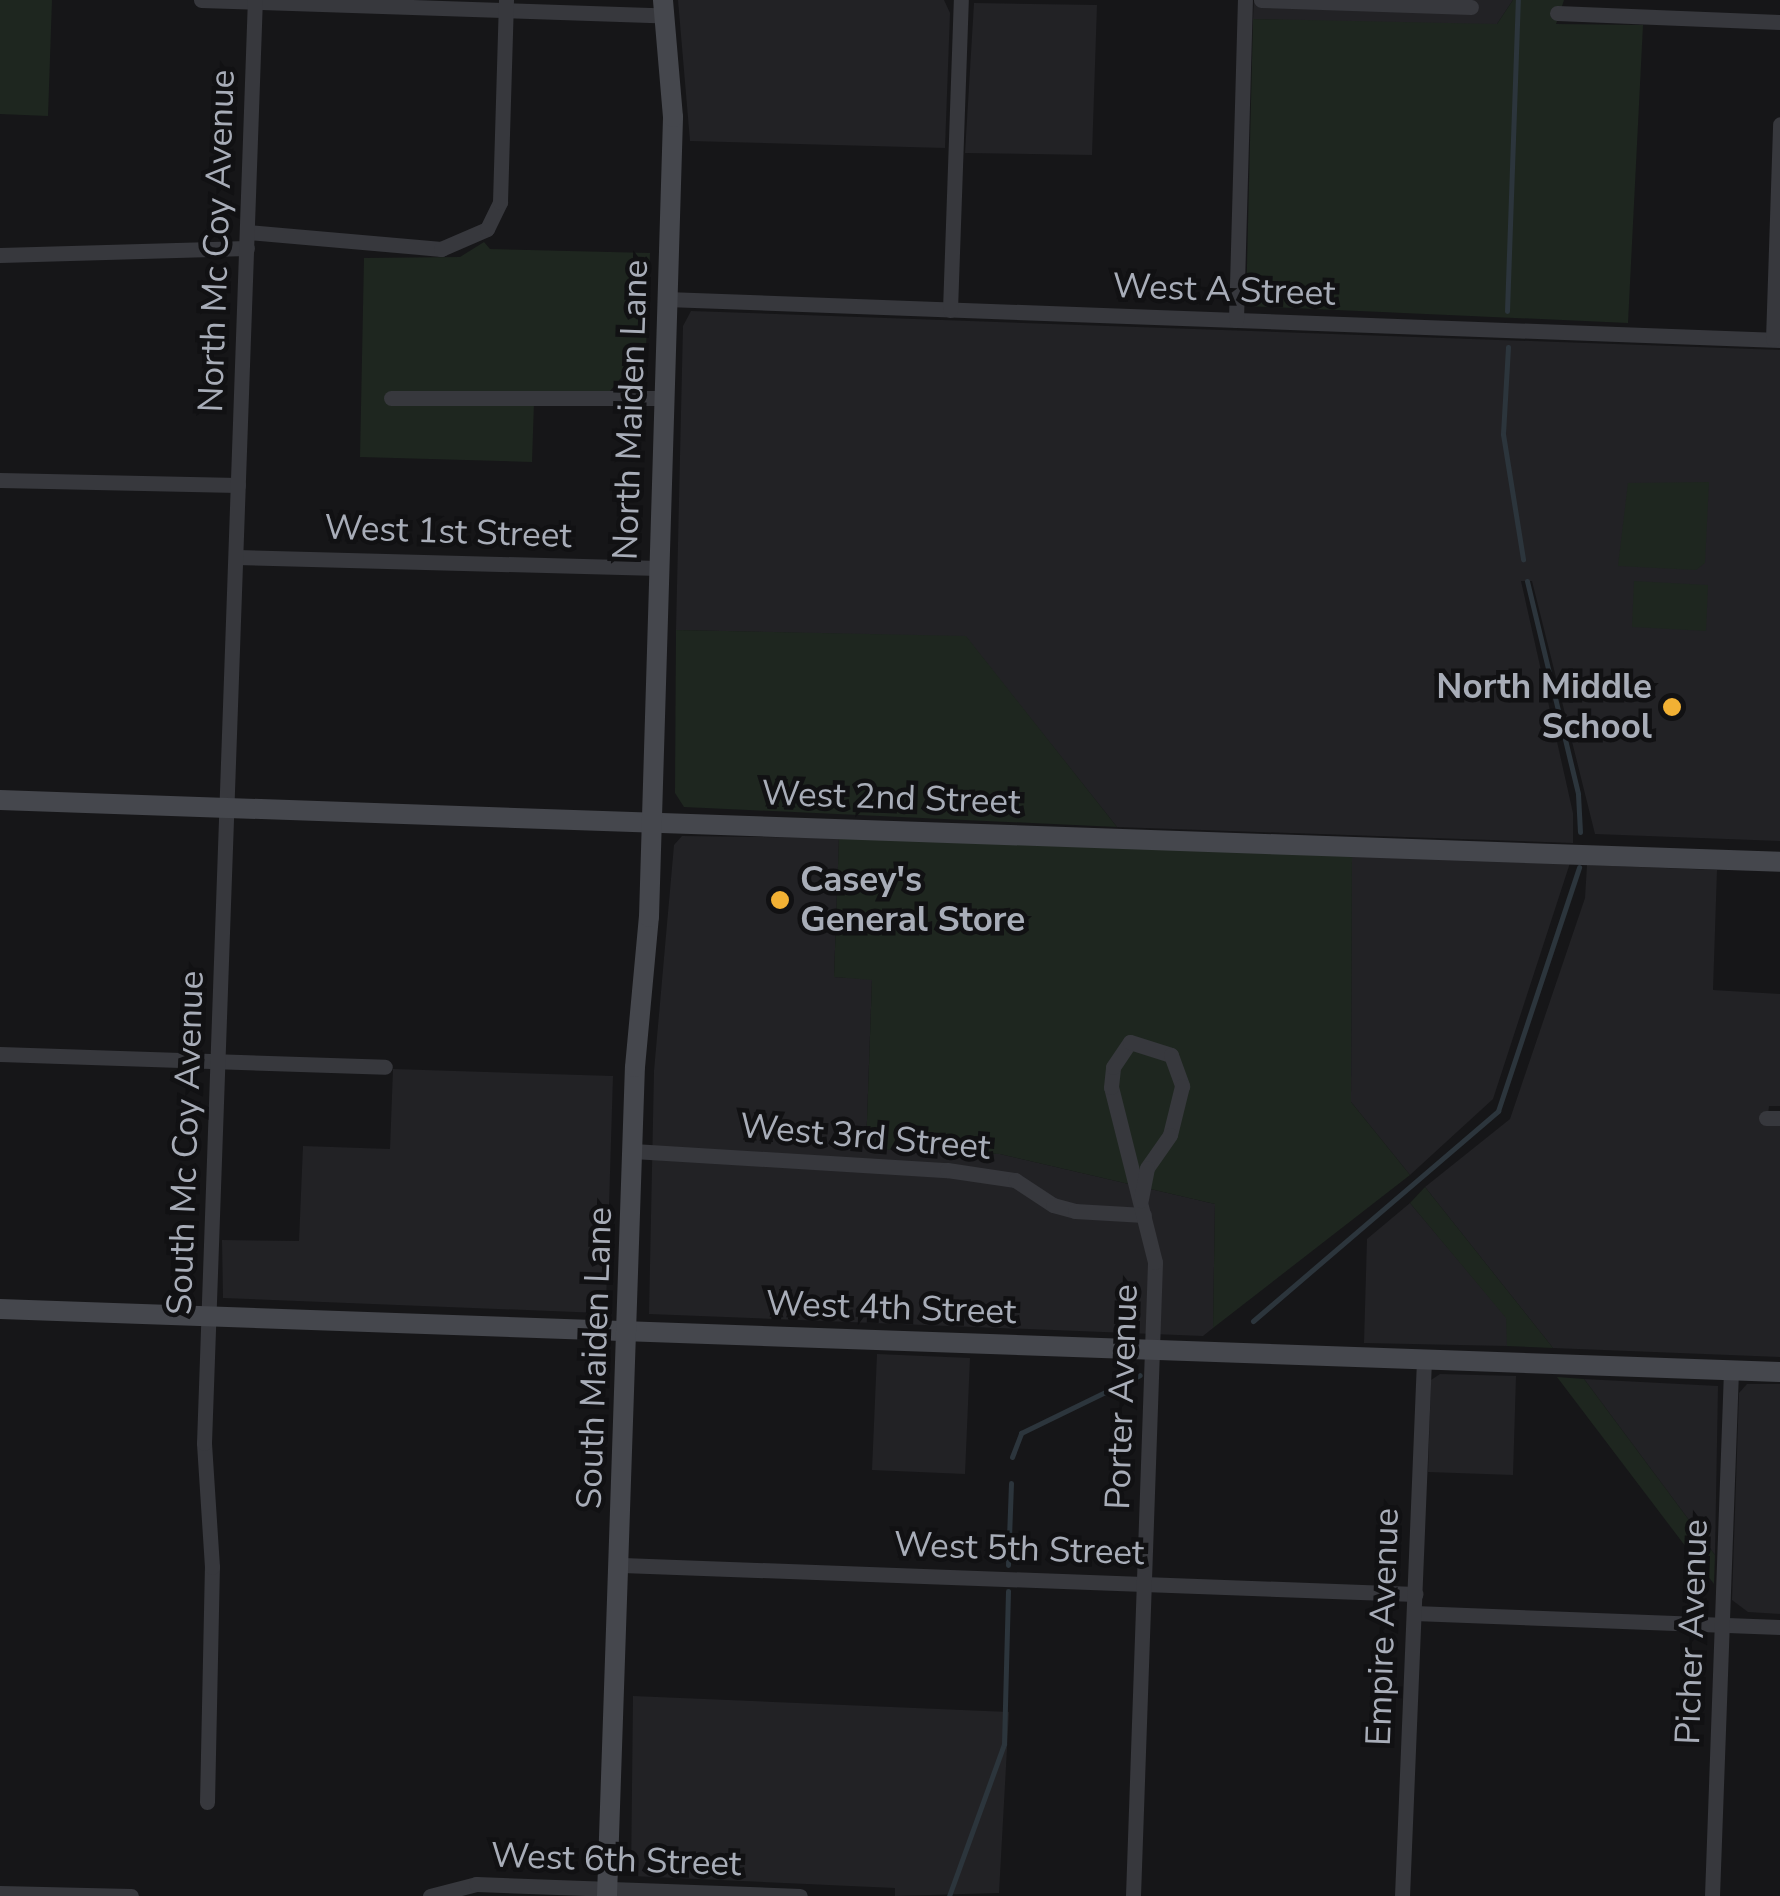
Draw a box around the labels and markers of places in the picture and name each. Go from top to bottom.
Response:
place label: North Middle School [1436,666,1652,748]
marker: North Middle School [1661,696,1683,718]
place label: Casey's General Store [800,859,1025,941]
marker: Casey's General Store [769,889,791,911]

